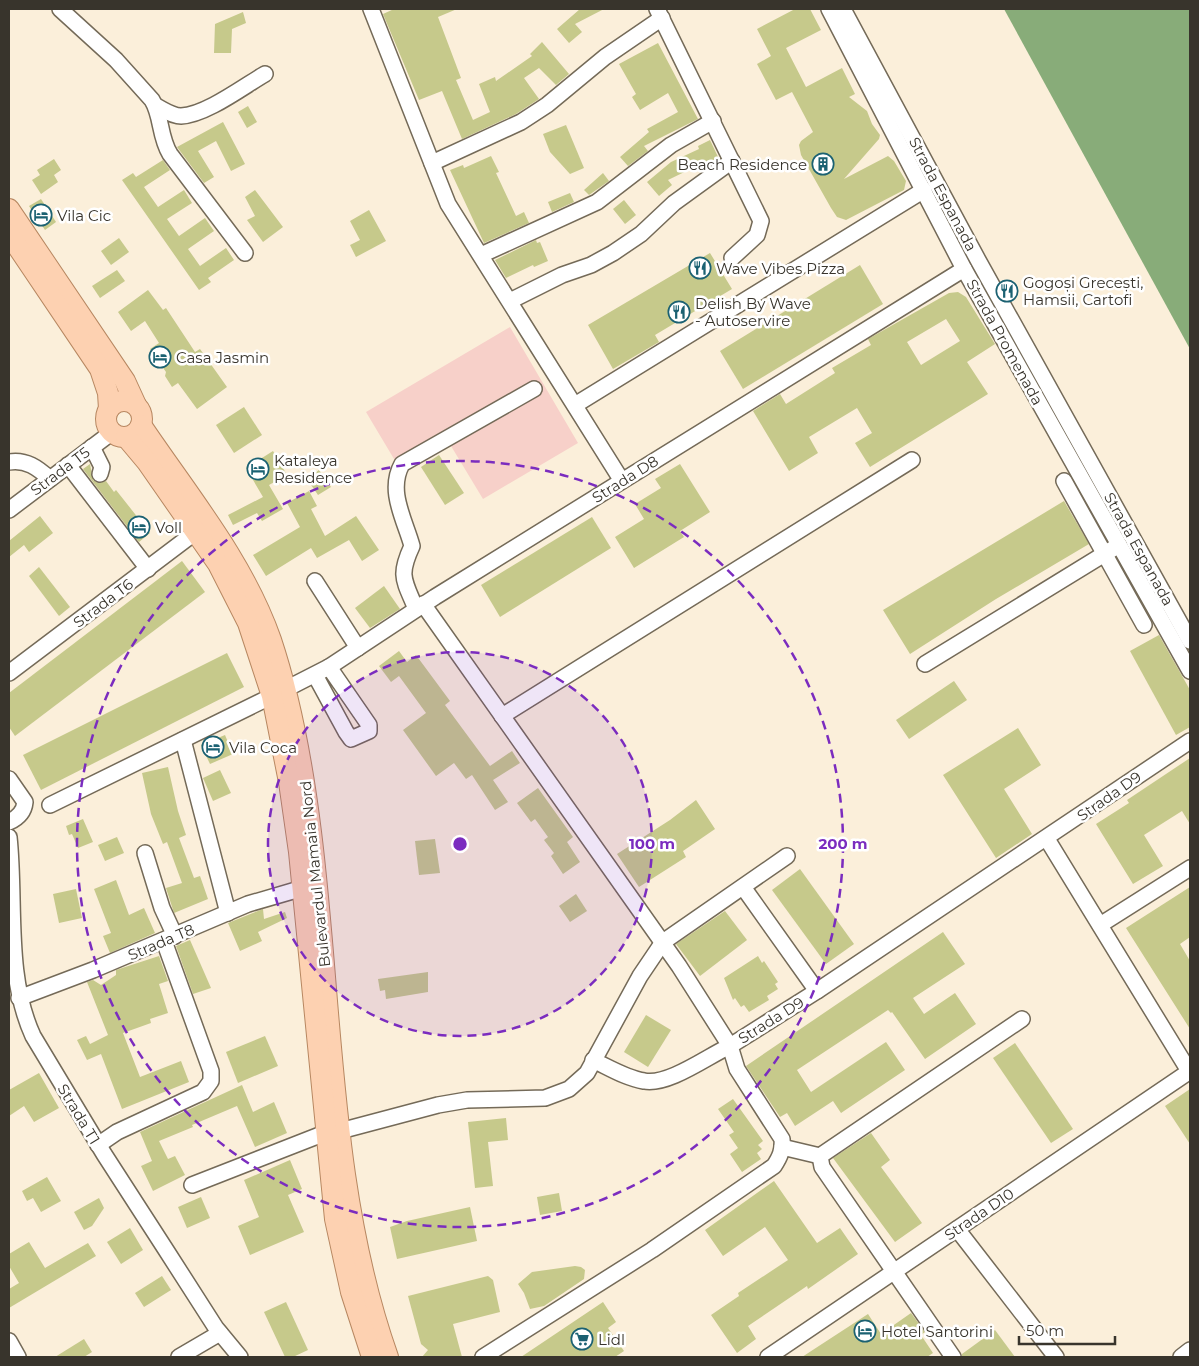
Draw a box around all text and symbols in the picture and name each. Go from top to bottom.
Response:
street label: Strada Espanada [905,134,981,254]
building icon: Beach Residence [811,152,835,176]
place label: Beach Residence [678,155,807,174]
hotel icon: Vila Cic [29,203,53,227]
place label: Vila Cic [57,206,111,225]
restaurant icon: Wave Vibes Pizza [688,256,712,280]
place label: Wave Vibes Pizza [716,259,845,278]
place label: Gogoși Grecești, Hamsii, Cartofi [1023,273,1143,309]
street label: Strada Promenada [962,276,1048,408]
restaurant icon: Gogoși Grecești, Hamsii, Cartofi [995,279,1019,303]
place label: Delish By Wave - Autoservire [695,294,811,330]
restaurant icon: Delish By Wave - Autoservire [667,300,691,324]
hotel icon: Casa Jasmin [148,345,172,369]
place label: Casa Jasmin [176,348,269,367]
street label: Strada T5 [27,442,93,500]
place label: Kataleya Residence [274,451,352,487]
street label: Strada D8 [588,451,662,507]
hotel icon: Kataleya Residence [246,457,270,481]
street label: Strada Espanada [1100,489,1178,609]
hotel icon: Voll [127,515,151,539]
place label: Voll [155,518,182,537]
street label: Strada T6 [69,574,137,632]
hotel icon: Vila Coca [201,735,225,759]
place label: Vila Coca [229,738,297,757]
street label: Strada D9 [1073,767,1145,825]
street label: Bulevardul Mamaia Nord [296,780,334,968]
text: 100 m [629,834,675,853]
text: 200 m [818,834,868,853]
centre of rings [451,835,469,853]
street label: Strada T8 [125,919,197,965]
street label: Strada D9 [735,992,807,1048]
street label: Strada T1 [54,1080,104,1148]
street label: Strada D10 [940,1184,1018,1244]
scale bar [1019,1314,1115,1346]
hotel icon: Hotel Santorini [853,1319,877,1343]
text: 50 m [1026,1321,1064,1340]
place label: Hotel Santorini [881,1322,993,1341]
supermarket icon: Lidl [570,1327,594,1351]
place label: Lidl [598,1330,625,1349]

